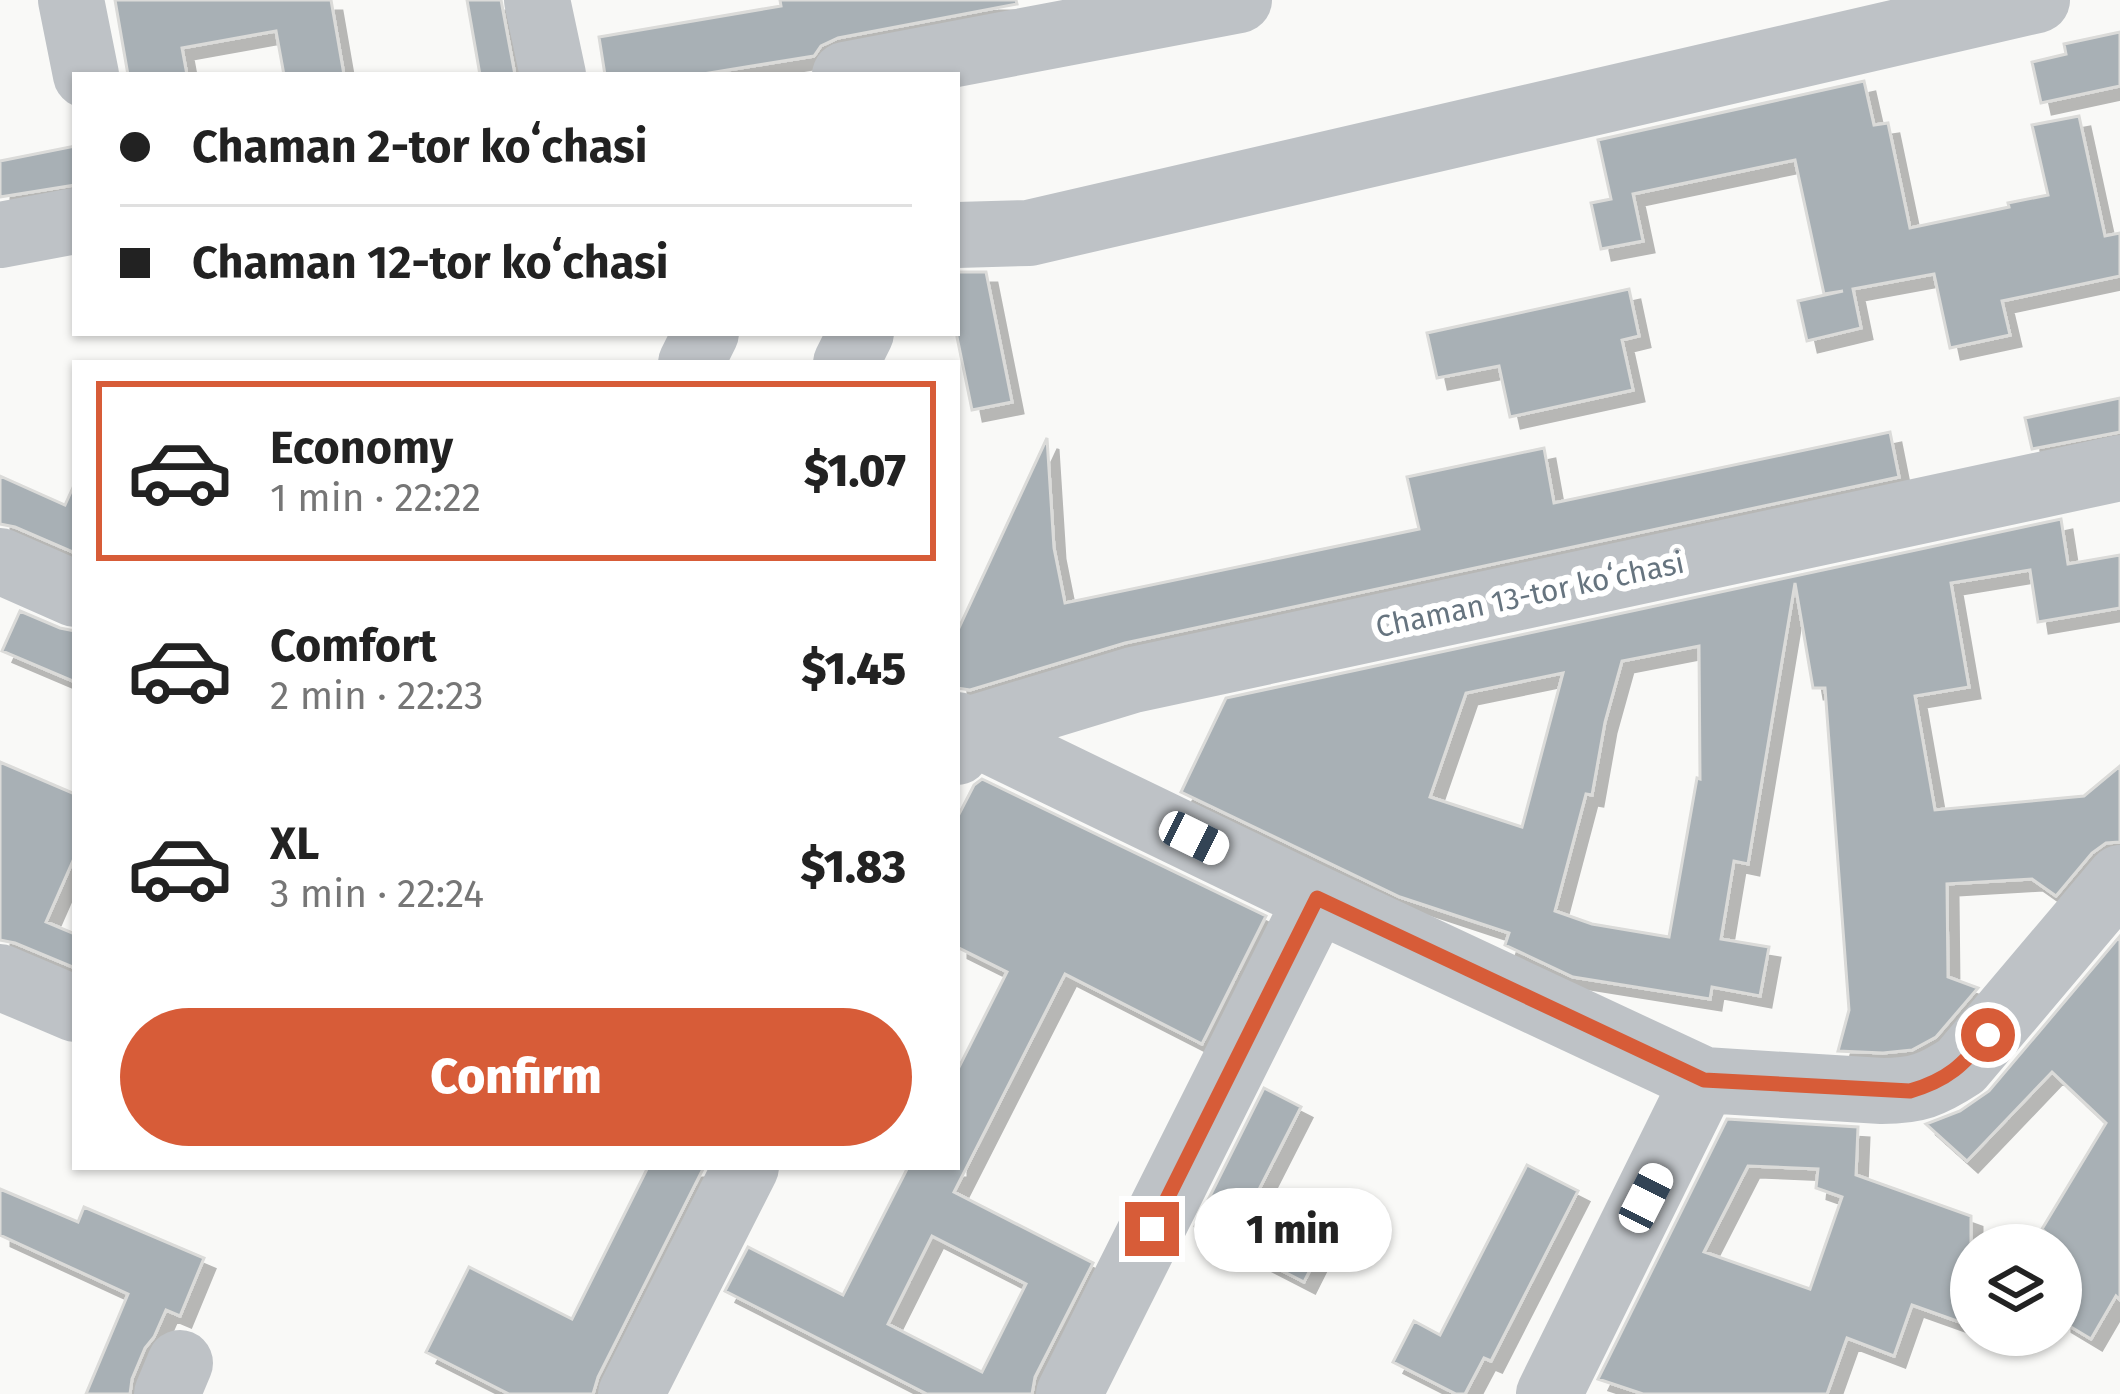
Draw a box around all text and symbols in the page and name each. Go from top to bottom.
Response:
text: Chaman 2-tor koʻchasi [192,120,648,174]
text: Chaman 12-tor koʻchasi [192,236,668,290]
icon: car [126,417,234,525]
text: Economy [270,421,453,475]
text: $1.07 [804,444,906,498]
text: 1 min · 22:22 [270,475,481,521]
street label: Chaman 13-tor koʻchasi [1372,545,1688,645]
icon: car [126,615,234,723]
text: Comfort [270,619,437,673]
text: $1.45 [801,642,906,696]
text: 2 min · 22:23 [270,673,484,719]
car [1154,806,1234,870]
icon: car [126,813,234,921]
text: XL [270,817,319,871]
text: $1.83 [800,840,906,894]
text: 3 min · 22:24 [270,871,484,917]
button: Confirm [120,1008,912,1146]
route start [1961,1008,2015,1062]
car [1614,1158,1678,1238]
callout: 1 min [1194,1187,1392,1271]
route end [1125,1202,1179,1256]
text: 1 min [1246,1207,1340,1253]
map controls [1950,1224,2082,1356]
button: layers [1950,1224,2082,1356]

